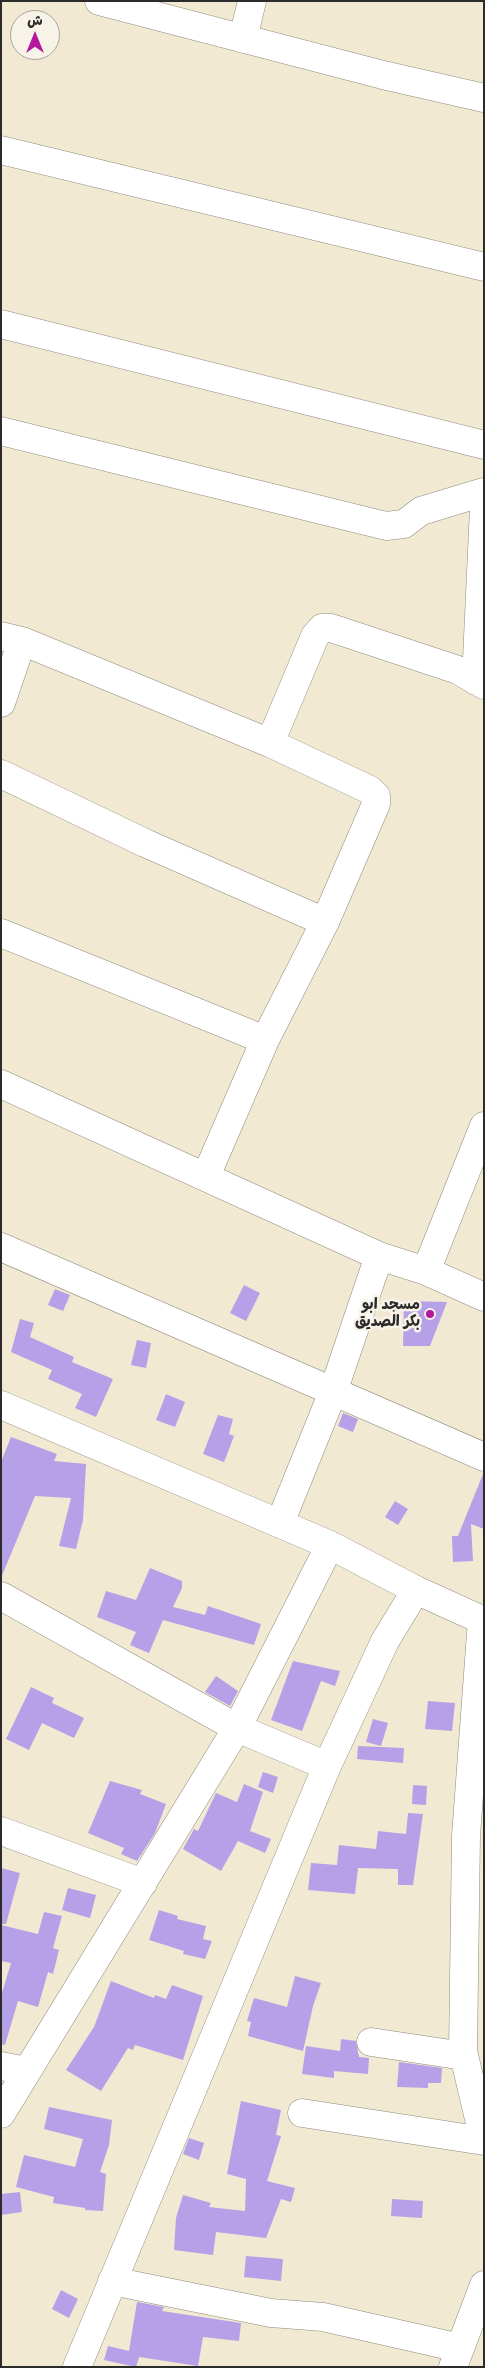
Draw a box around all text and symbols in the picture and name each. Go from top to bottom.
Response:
north arrow [10,10,60,60]
text: ش [27,12,43,29]
place label: مسجد ابو بكر الصديق [355,1296,420,1331]
marker: مسجد ابو بكر الصديق [424,1308,436,1320]

